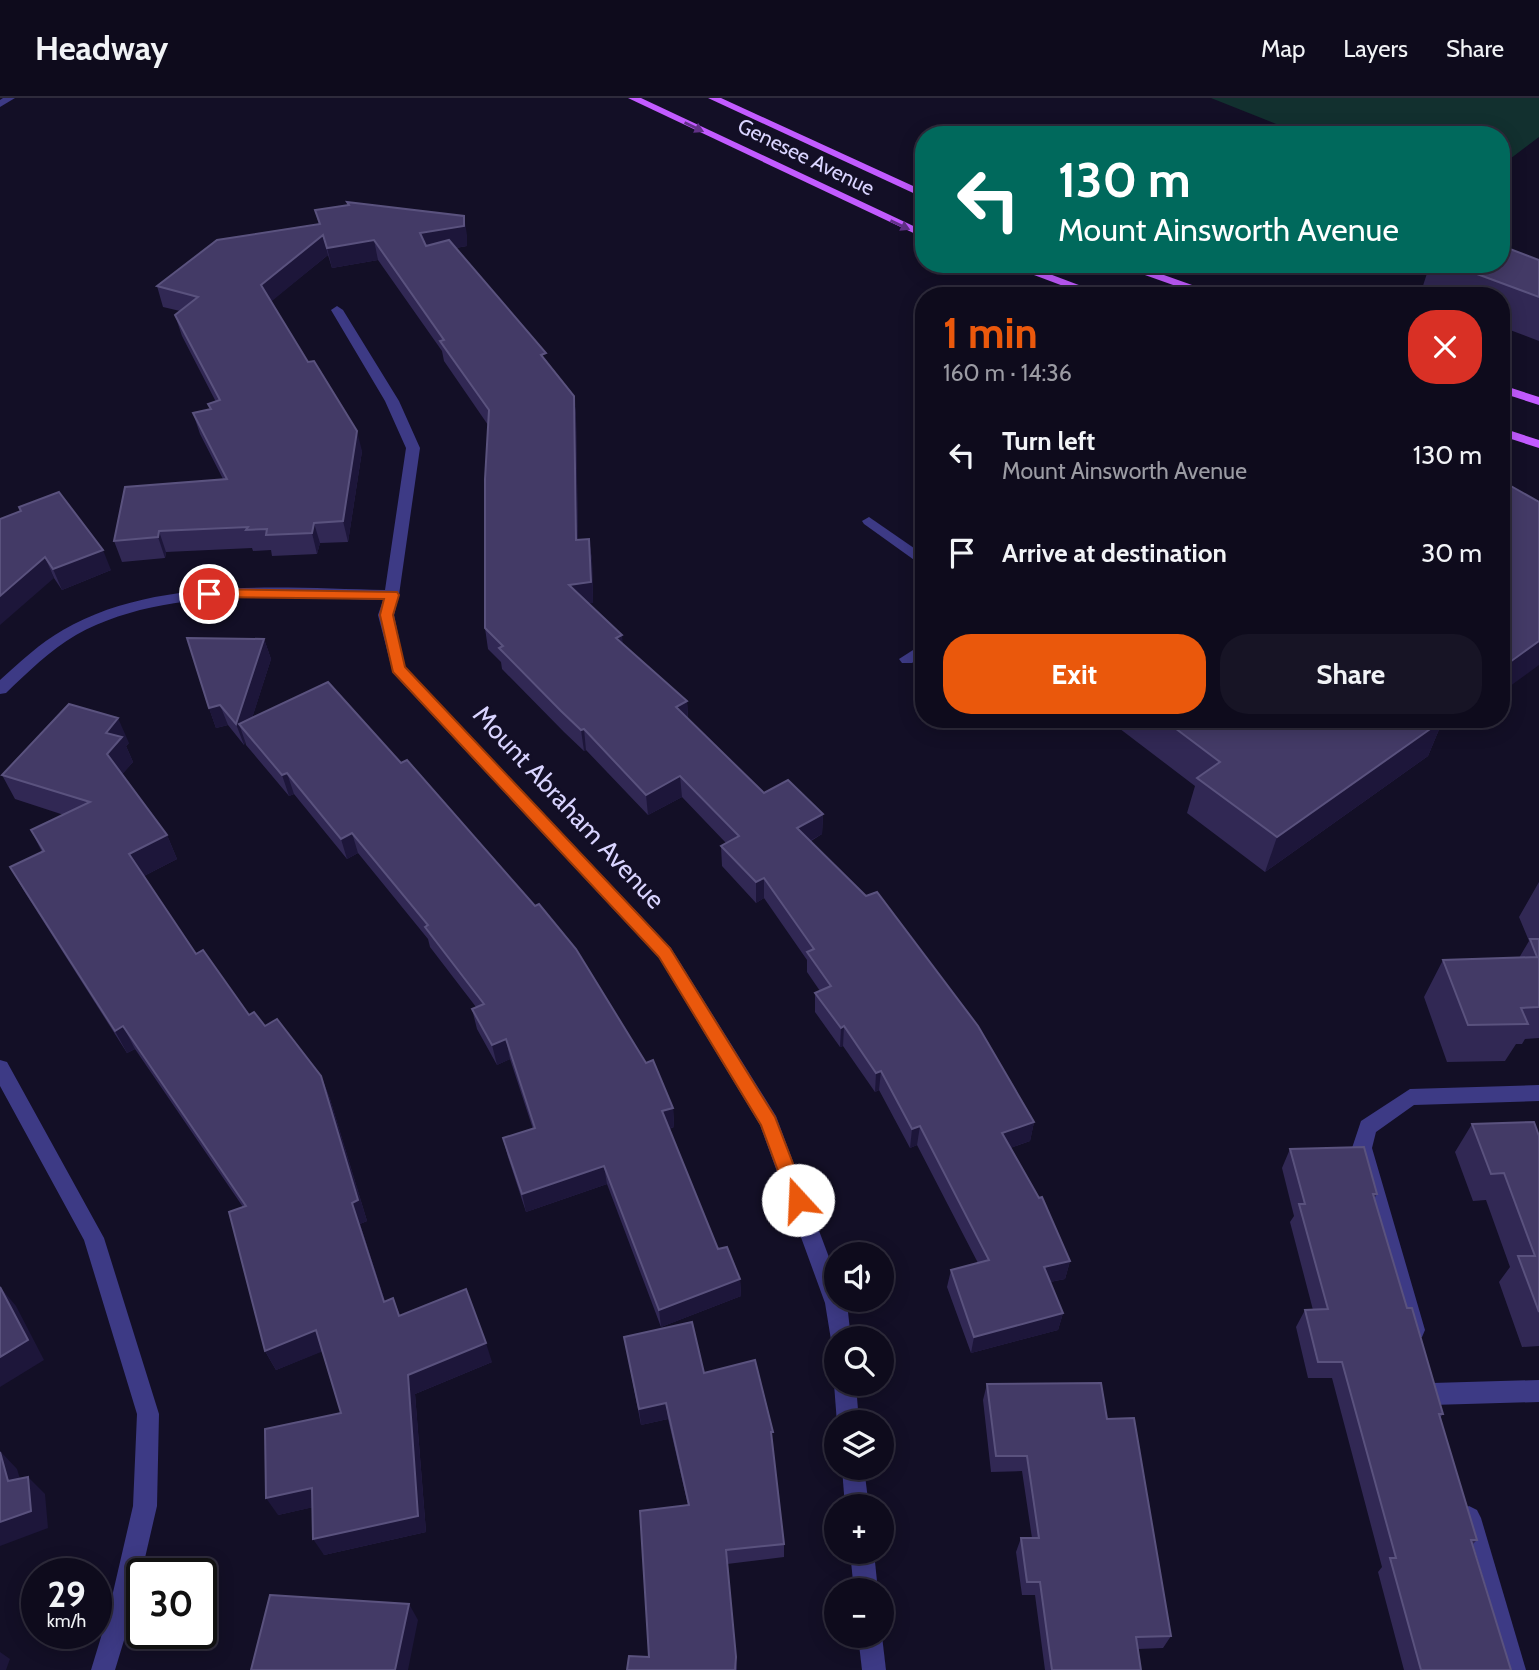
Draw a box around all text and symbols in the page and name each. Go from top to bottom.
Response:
text: Headway [35,28,168,68]
text: Map [1261,34,1305,63]
text: Layers [1343,34,1408,63]
text: Share [1446,34,1504,63]
street label: Genesee Avenue [734,113,879,201]
one-way arrow [684,122,705,133]
text: 130 m [1058,150,1191,209]
icon: left [943,154,1034,245]
text: Mount Ainsworth Avenue [1058,210,1399,249]
one-way arrow [890,220,910,231]
text: 1 min [943,307,1038,359]
button: close [1408,310,1482,384]
text: 160 m · 14:36 [943,359,1072,387]
text: Turn left [1002,425,1095,457]
icon: left [943,436,981,474]
text: 130 m [1413,439,1482,471]
text: Mount Ainsworth Avenue [1002,457,1247,485]
icon: arrive [943,534,981,572]
text: Arrive at destination [1002,537,1227,569]
text: 30 m [1421,537,1482,569]
pin [179,564,239,624]
icon: arrive [190,575,228,613]
button: Exit [943,634,1206,714]
button: Share [1220,634,1482,714]
street label: Mount Abraham Avenue [466,699,672,915]
position arrow [761,1163,835,1237]
map controls [824,1242,894,1648]
button: sound [824,1242,894,1312]
button: search [824,1326,894,1396]
button: layers [824,1410,894,1480]
button: + [824,1494,894,1564]
speed limit sign: 30 [126,1558,217,1649]
text: 29 [47,1573,86,1616]
button: − [824,1578,894,1648]
text: km/h [47,1610,86,1632]

